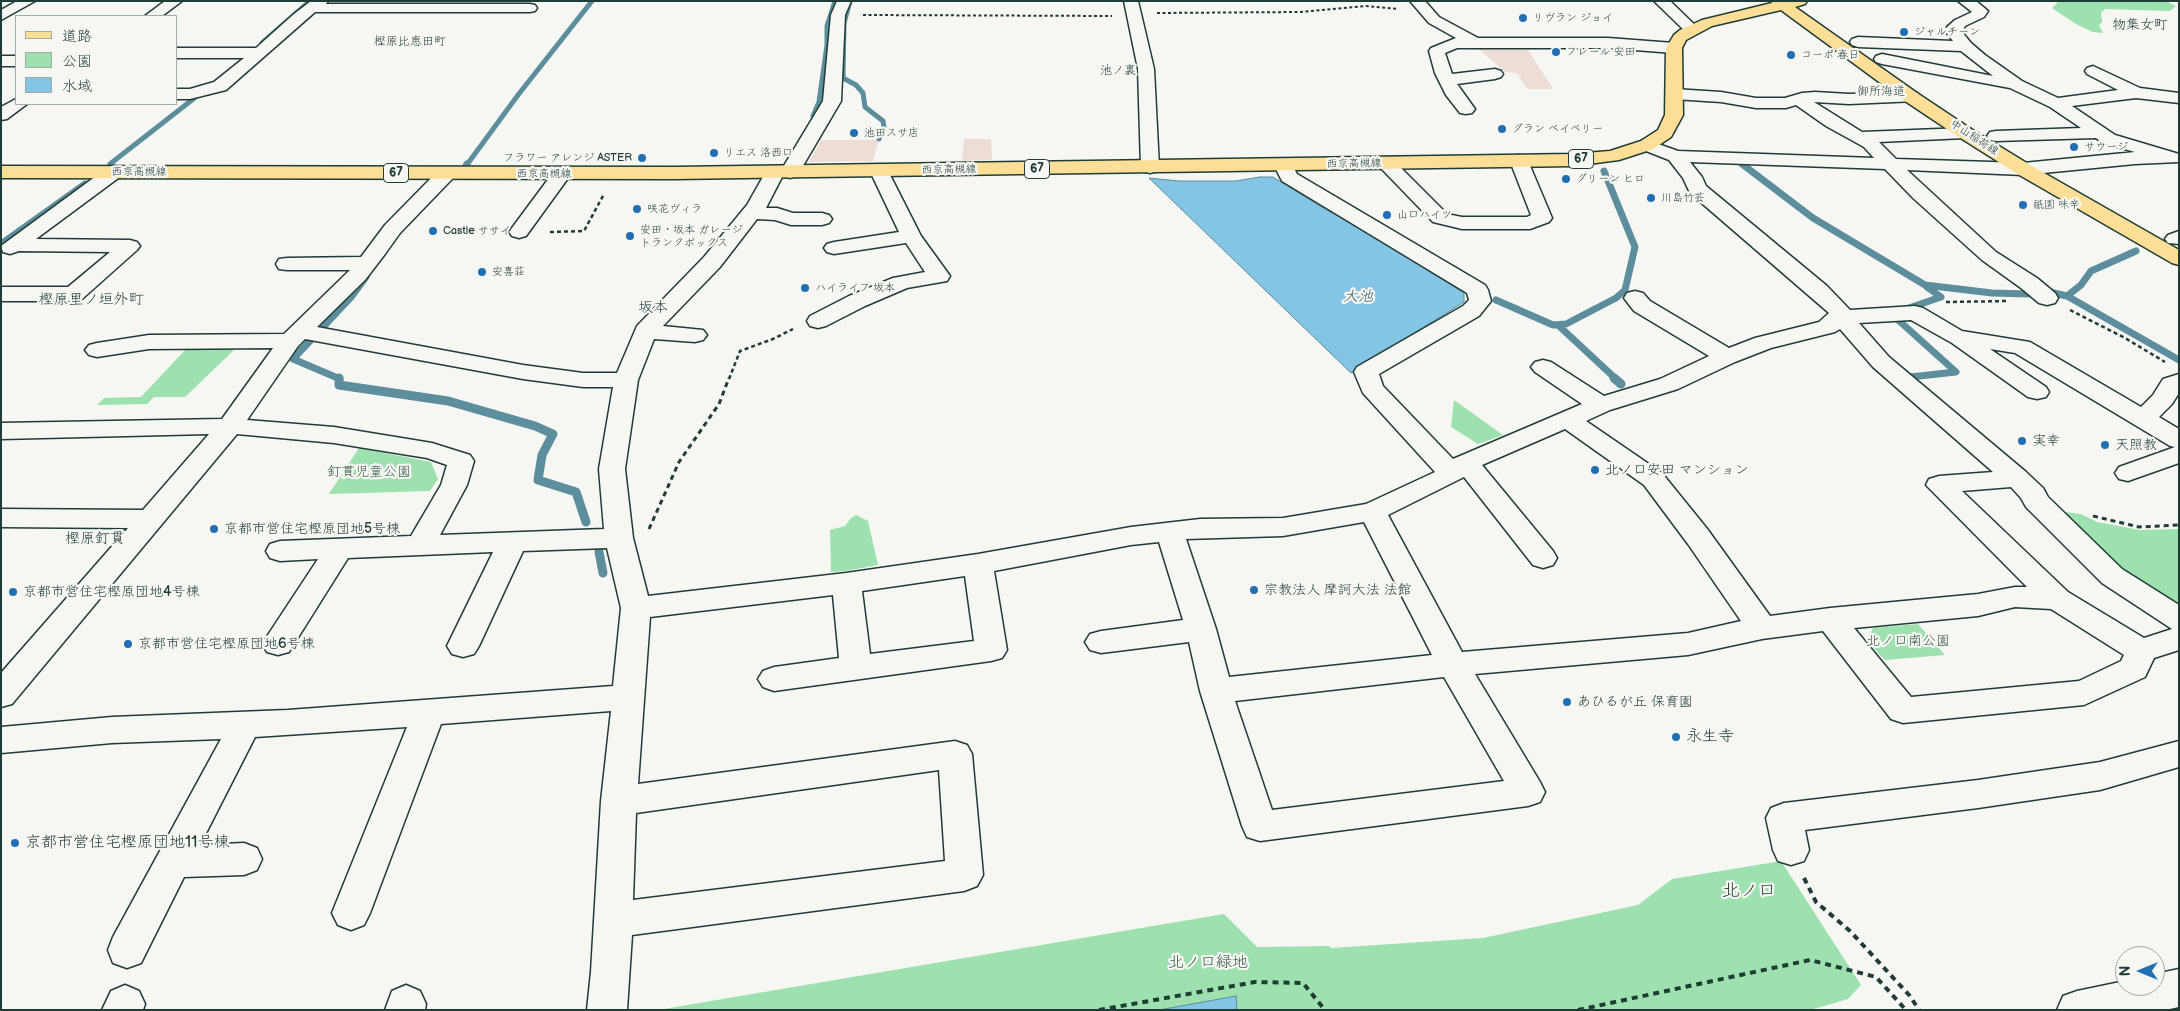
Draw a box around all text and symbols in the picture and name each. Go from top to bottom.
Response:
place label: リヴラン ジョイ [1533,11,1613,25]
marker: リヴラン ジョイ [1517,12,1529,24]
legend [15,15,178,105]
district label: 物集女町 [2112,17,2168,33]
place label: ジャルチーン [1914,25,1980,39]
marker: ジャルチーン [1898,26,1910,38]
text: 道路 [62,27,92,46]
district label: 樫原比恵田町 [374,35,446,49]
place label: フレール 安田 [1566,45,1635,59]
marker: フレール 安田 [1550,46,1562,58]
place label: コーポ 春日 [1801,48,1859,62]
marker: コーポ 春日 [1785,49,1797,61]
text: 公園 [62,52,92,71]
district label: 池ノ裏 [1100,64,1136,78]
text: 水域 [62,77,92,96]
district label: 御所海道 [1857,85,1905,99]
street label: 中山稲荷線 [1947,117,2001,159]
place label: グラン ベイベリー [1512,122,1603,136]
marker: グラン ベイベリー [1496,123,1508,135]
place label: 池田スサ店 [864,126,919,140]
marker: 池田スサ店 [848,127,860,139]
place label: サウージ [2084,140,2128,154]
marker: サウージ [2068,141,2080,153]
place label: リエス 洛西口 [724,146,793,160]
marker: リエス 洛西口 [708,147,720,159]
road number: 67 [1568,150,1594,168]
place label: フラワー アレンジ ASTER [503,151,632,165]
marker: フラワー アレンジ ASTER [636,152,648,164]
street label: 西京高槻線 [1326,157,1382,171]
road number: 67 [1024,160,1050,178]
street label: 西京高槻線 [921,163,977,177]
road number: 67 [384,164,408,182]
street label: 西京高槻線 [112,165,166,179]
street label: 西京高槻線 [517,167,571,181]
place label: グリーン ヒロ [1576,172,1645,186]
marker: グリーン ヒロ [1560,173,1572,185]
place label: 川島竹芸 [1661,191,1705,205]
marker: 川島竹芸 [1645,192,1657,204]
place label: 祇園 味辛 [2033,198,2080,212]
marker: 祇園 味辛 [2017,199,2029,211]
place label: 咲花ヴィラ [647,202,702,216]
marker: 咲花ヴィラ [631,203,643,215]
place label: 山口ハイツ [1397,208,1452,222]
marker: 山口ハイツ [1381,209,1393,221]
place label: 安田・坂本 ガレージ トランクボックス [640,223,742,249]
place label: Castle ササイ [443,224,511,238]
marker: Castle ササイ [427,225,439,237]
marker: 安田・坂本 ガレージ トランクボックス [624,230,636,242]
place label: 安喜荘 [492,265,525,279]
marker: 安喜荘 [476,266,488,278]
place label: ハイライフ 坂本 [815,281,895,295]
marker: ハイライフ 坂本 [799,282,811,294]
water label: 大池 [1343,288,1373,306]
district label: 樫原里ノ垣外町 [39,291,143,309]
district label: 坂本 [638,299,668,317]
place label: 実幸 [2032,433,2060,449]
marker: 実幸 [2016,435,2028,447]
place label: 天照教 [2115,437,2157,453]
marker: 天照教 [2099,439,2111,451]
place label: 北ノ口安田 マンション [1605,462,1749,478]
park label: 釘貫児童公園 [327,464,411,480]
marker: 北ノ口安田 マンション [1589,464,1601,476]
place label: 京都市営住宅樫原団地5号棟 [224,521,400,537]
marker: 京都市営住宅樫原団地5号棟 [208,523,220,535]
district label: 樫原釘貫 [65,530,125,548]
place label: 宗教法人 摩訶大法 法館 [1264,582,1412,598]
place label: 京都市営住宅樫原団地4号棟 [23,584,200,600]
marker: 宗教法人 摩訶大法 法館 [1248,584,1260,596]
marker: 京都市営住宅樫原団地4号棟 [7,586,19,598]
park label: 北ノ口南公園 [1866,633,1950,649]
place label: 京都市営住宅樫原団地6号棟 [138,636,315,652]
marker: 京都市営住宅樫原団地6号棟 [122,638,134,650]
place label: あひるが丘 保育園 [1577,694,1693,710]
marker: あひるが丘 保育園 [1561,696,1573,708]
place label: 永生寺 [1686,727,1734,747]
marker: 永生寺 [1670,731,1682,743]
place label: 京都市営住宅樫原団地11号棟 [25,833,229,853]
marker: 京都市営住宅樫原団地11号棟 [9,837,21,849]
district label: 北ノ口 [1722,880,1776,902]
north arrow [2115,946,2165,996]
park label: 北ノ口緑地 [1168,953,1248,973]
text: N [2117,966,2134,976]

